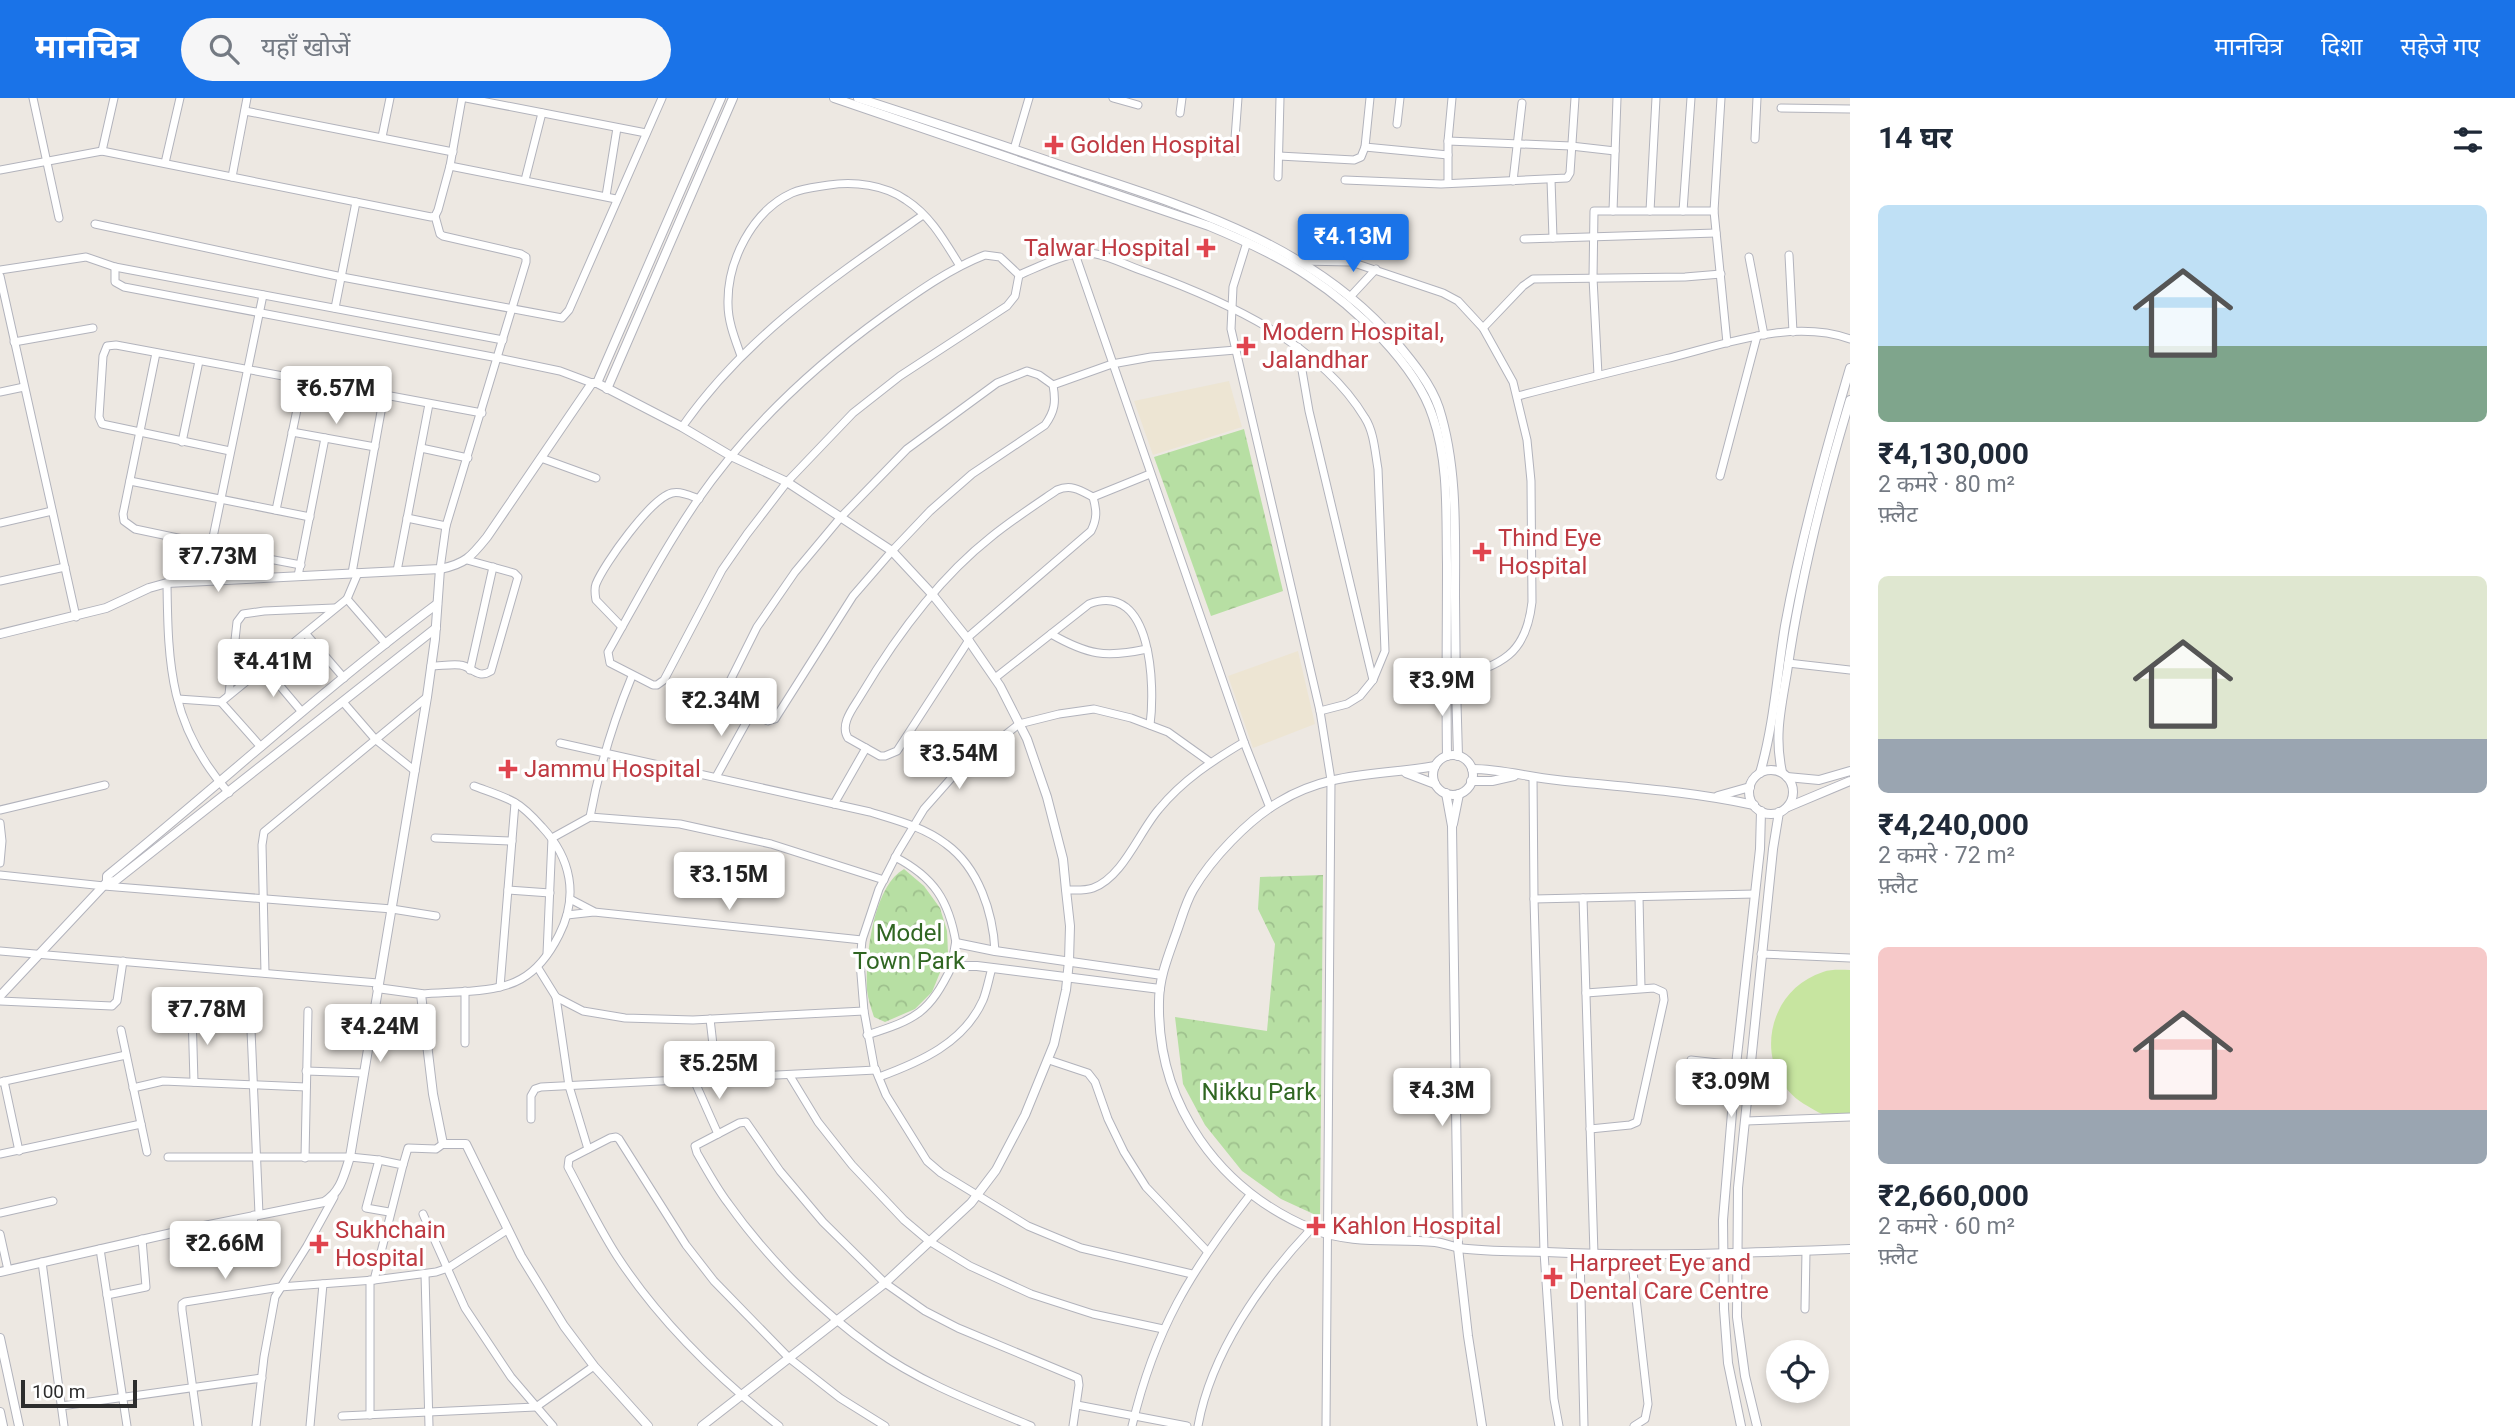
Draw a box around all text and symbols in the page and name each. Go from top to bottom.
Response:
search box [181,18,671,81]
text: मानचित्र [35,27,139,66]
icon: search [205,30,243,68]
text: यहाँ खोजें [261,32,350,62]
text: मानचित्र [2214,33,2283,61]
text: दिशा [2321,33,2362,61]
text: सहेजे गए [2400,33,2480,61]
text: 14 घर [1878,120,1953,155]
icon: filters [2449,121,2487,159]
place label: Golden Hospital [1070,131,1241,159]
marker: Golden Hospital [1044,135,1064,155]
pin: ₹4.13M [1296,214,1410,274]
text: ₹4.13M [1314,223,1392,250]
place label: Talwar Hospital [1024,234,1190,262]
marker: Talwar Hospital [1196,238,1216,258]
icon: home [2120,250,2246,376]
place label: Modern Hospital, Jalandhar [1262,318,1444,374]
marker: Modern Hospital, Jalandhar [1236,336,1256,356]
pin: ₹6.57M [279,366,393,426]
text: ₹6.57M [297,375,375,402]
text: ₹4,130,000 [1878,436,2029,471]
text: 2 कमरे · 80 m² [1878,471,2015,498]
text: फ़्लैट [1878,501,1918,528]
place label: Thind Eye Hospital [1498,524,1601,580]
pin: ₹7.73M [161,534,275,594]
marker: Thind Eye Hospital [1472,542,1492,562]
text: ₹7.73M [179,543,257,570]
icon: home [2120,621,2246,747]
pin: ₹4.41M [216,640,330,699]
text: ₹4.41M [234,648,312,675]
pin: ₹3.9M [1393,658,1491,718]
text: ₹3.9M [1409,667,1475,694]
pin: ₹2.34M [664,678,778,738]
text: ₹2.34M [682,687,760,714]
pin: ₹3.54M [902,732,1016,791]
text: ₹3.54M [920,740,998,767]
place label: Jammu Hospital [524,755,701,783]
marker: Jammu Hospital [498,759,518,779]
text: ₹4,240,000 [1878,807,2029,842]
text: 2 कमरे · 72 m² [1878,842,2015,869]
pin: ₹3.15M [672,852,786,912]
text: ₹3.15M [690,861,768,888]
text: फ़्लैट [1878,872,1918,899]
park label: Model Town Park [853,919,966,975]
pin: ₹7.78M [150,988,264,1047]
icon: home [2120,992,2246,1118]
text: ₹7.78M [168,996,246,1023]
pin: ₹4.24M [323,1004,437,1064]
text: ₹4.24M [341,1013,419,1040]
pin: ₹5.25M [662,1042,776,1101]
text: ₹5.25M [680,1050,758,1077]
pin: ₹3.09M [1674,1060,1788,1119]
pin: ₹4.3M [1393,1068,1491,1128]
text: ₹3.09M [1692,1068,1770,1095]
text: ₹4.3M [1409,1077,1475,1104]
park label: Nikku Park [1202,1078,1317,1106]
text: ₹2,660,000 [1878,1178,2029,1213]
place label: Kahlon Hospital [1332,1212,1501,1240]
text: 2 कमरे · 60 m² [1878,1213,2015,1240]
place label: Sukhchain Hospital [335,1216,446,1272]
marker: Kahlon Hospital [1306,1216,1326,1236]
pin: ₹2.66M [168,1222,282,1281]
text: ₹2.66M [186,1230,264,1257]
marker: Sukhchain Hospital [309,1234,329,1254]
text: फ़्लैट [1878,1243,1918,1270]
place label: Harpreet Eye and Dental Care Centre [1569,1249,1769,1305]
marker: Harpreet Eye and Dental Care Centre [1543,1267,1563,1287]
map controls [1766,1340,1829,1403]
button: locate [1766,1340,1829,1403]
scale bar [21,1377,136,1409]
text: 100 m [32,1380,85,1403]

